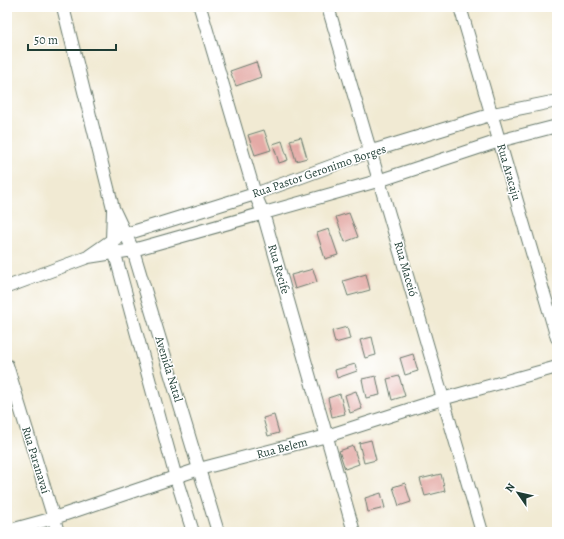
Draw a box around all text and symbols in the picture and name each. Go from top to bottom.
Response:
scale bar [28,26,116,52]
text: 50 m [34,32,58,48]
street label: Rua Pastor Geronimo Borges [250,140,388,201]
street label: Rua Aracaju [493,142,525,203]
street label: Rua Maceió [390,240,422,298]
street label: Rua Recife [264,242,294,296]
street label: Avenida Natal [151,333,187,404]
street label: Rua Paranavaí [18,424,54,496]
street label: Rua Belem [255,434,309,462]
north arrow [498,473,538,513]
text: N [502,480,519,495]

